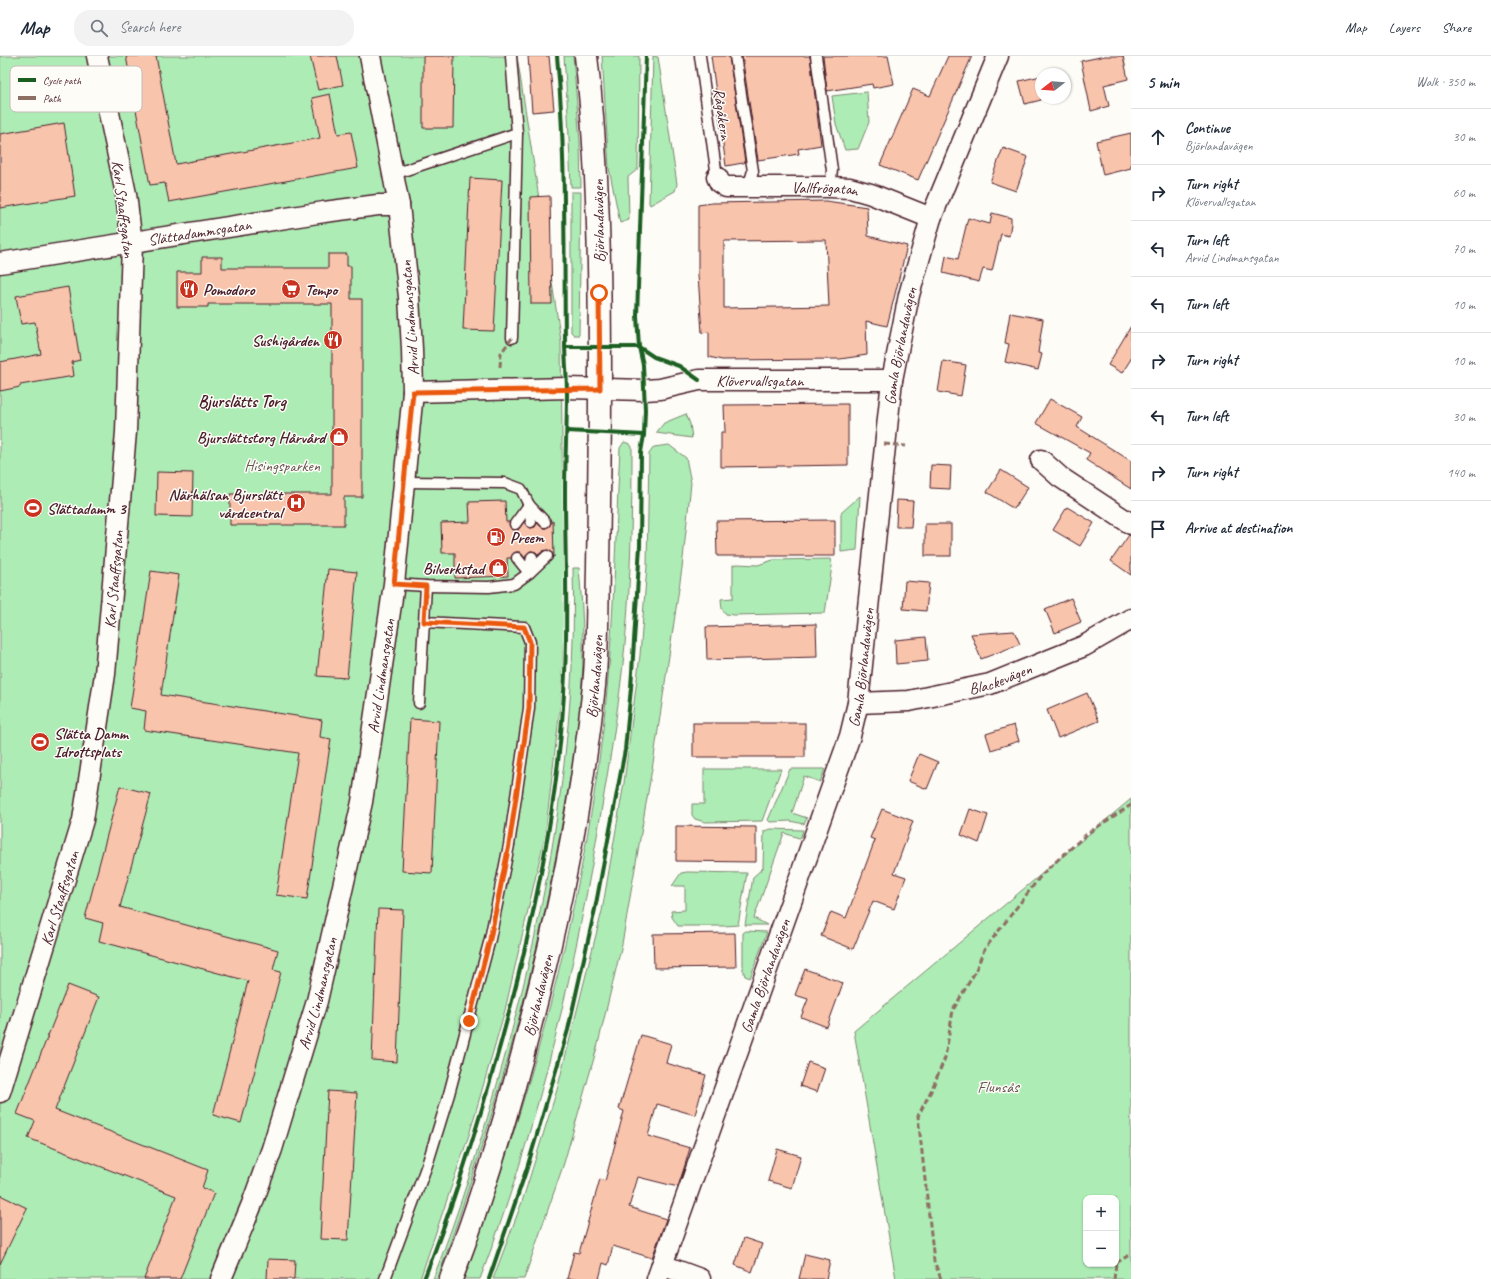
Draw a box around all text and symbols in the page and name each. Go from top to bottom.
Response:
search box [74,10,354,46]
text: Map [20,16,50,40]
icon: search [88,17,110,39]
text: Search here [120,18,181,37]
text: Map [1345,19,1367,36]
text: Layers [1389,19,1420,36]
text: Share [1442,19,1471,36]
legend [10,66,142,112]
north arrow [1035,68,1071,104]
text: 5 min [1147,72,1179,93]
text: Cycle path [43,73,82,87]
text: Walk · 350 m [1416,74,1475,90]
street label: Rågåkern [708,87,736,142]
text: Path [43,91,62,105]
text: Continue [1185,119,1230,138]
icon: ahead [1147,126,1169,148]
text: 30 m [1453,129,1475,145]
text: Björlandavägen [1185,138,1253,154]
street label: Karl Staaffsgatan [107,159,139,260]
text: Turn right [1185,175,1238,194]
street label: Björlandavägen [588,178,610,263]
street label: Vallfrögatan [791,178,862,201]
icon: right [1147,182,1169,204]
text: 60 m [1453,185,1475,201]
text: Klövervallsgatan [1185,194,1256,210]
street label: Slättadammsgatan [147,214,253,251]
text: Turn left [1185,231,1228,250]
icon: left [1147,238,1169,260]
text: 70 m [1453,241,1475,257]
text: Arvid Lindmansgatan [1185,250,1279,266]
street label: Arvid Lindmansgatan [396,259,424,376]
restaurant icon: Pomodoro [178,278,200,300]
supermarket icon: Tempo [280,278,302,300]
place label: Pomodoro [203,280,256,300]
place label: Tempo [305,280,339,300]
route start [590,284,608,302]
street label: Gamla Björlandavägen [880,284,922,406]
icon: left [1147,294,1169,316]
text: Turn left [1185,295,1228,314]
text: 10 m [1453,297,1475,313]
restaurant icon: Sushigården [322,329,344,351]
place label: Sushigården [252,331,321,351]
icon: right [1147,350,1169,372]
text: Turn right [1185,351,1238,370]
text: 10 m [1453,353,1475,369]
street label: Klövervallsgatan [716,371,804,391]
district label: Bjurslätts Torg [198,391,287,412]
icon: left [1147,406,1169,428]
text: Turn left [1185,407,1228,426]
text: 30 m [1453,409,1475,425]
shop icon: Bjurslättstorg Hårvård [328,426,350,448]
place label: Bjurslättstorg Hårvård [197,428,328,448]
park label: Hisingsparken [244,456,321,476]
icon: right [1147,462,1169,484]
text: Turn right [1185,463,1238,482]
text: 140 m [1447,465,1475,481]
place label: Närhälsan Bjurslätt vårdcentral [168,485,285,523]
hospital icon: Närhälsan Bjurslätt vårdcentral [285,492,307,514]
sports icon: Slättadamm 3 [22,497,44,519]
place label: Slättadamm 3 [47,499,128,519]
icon: arrive [1147,518,1169,540]
text: Arrive at destination [1185,519,1292,538]
fuel station icon: Preem [485,526,507,548]
place label: Preem [510,528,545,548]
street label: Karl Staaffsgatan [100,529,128,629]
shop icon: Bilverkstad [487,557,509,579]
place label: Bilverkstad [423,559,487,579]
street label: Gamla Björlandavägen [844,606,879,729]
street label: Arvid Lindmansgatan [363,617,400,734]
street label: Björlandavägen [581,634,608,719]
street label: Blackevägen [967,659,1035,699]
place label: Slätta Damm Idrottsplats [54,724,130,762]
sports icon: Slätta Damm Idrottsplats [29,731,51,753]
street label: Karl Staaffsgatan [36,848,84,948]
street label: Gamla Björlandavägen [736,915,796,1036]
street label: Arvid Lindmansgatan [294,935,342,1052]
street label: Björlandavägen [519,952,558,1038]
route end [460,1012,478,1030]
park label: Flunsås [977,1077,1020,1097]
map controls [1083,1195,1119,1267]
button: + [1083,1195,1119,1231]
button: − [1083,1231,1119,1267]

